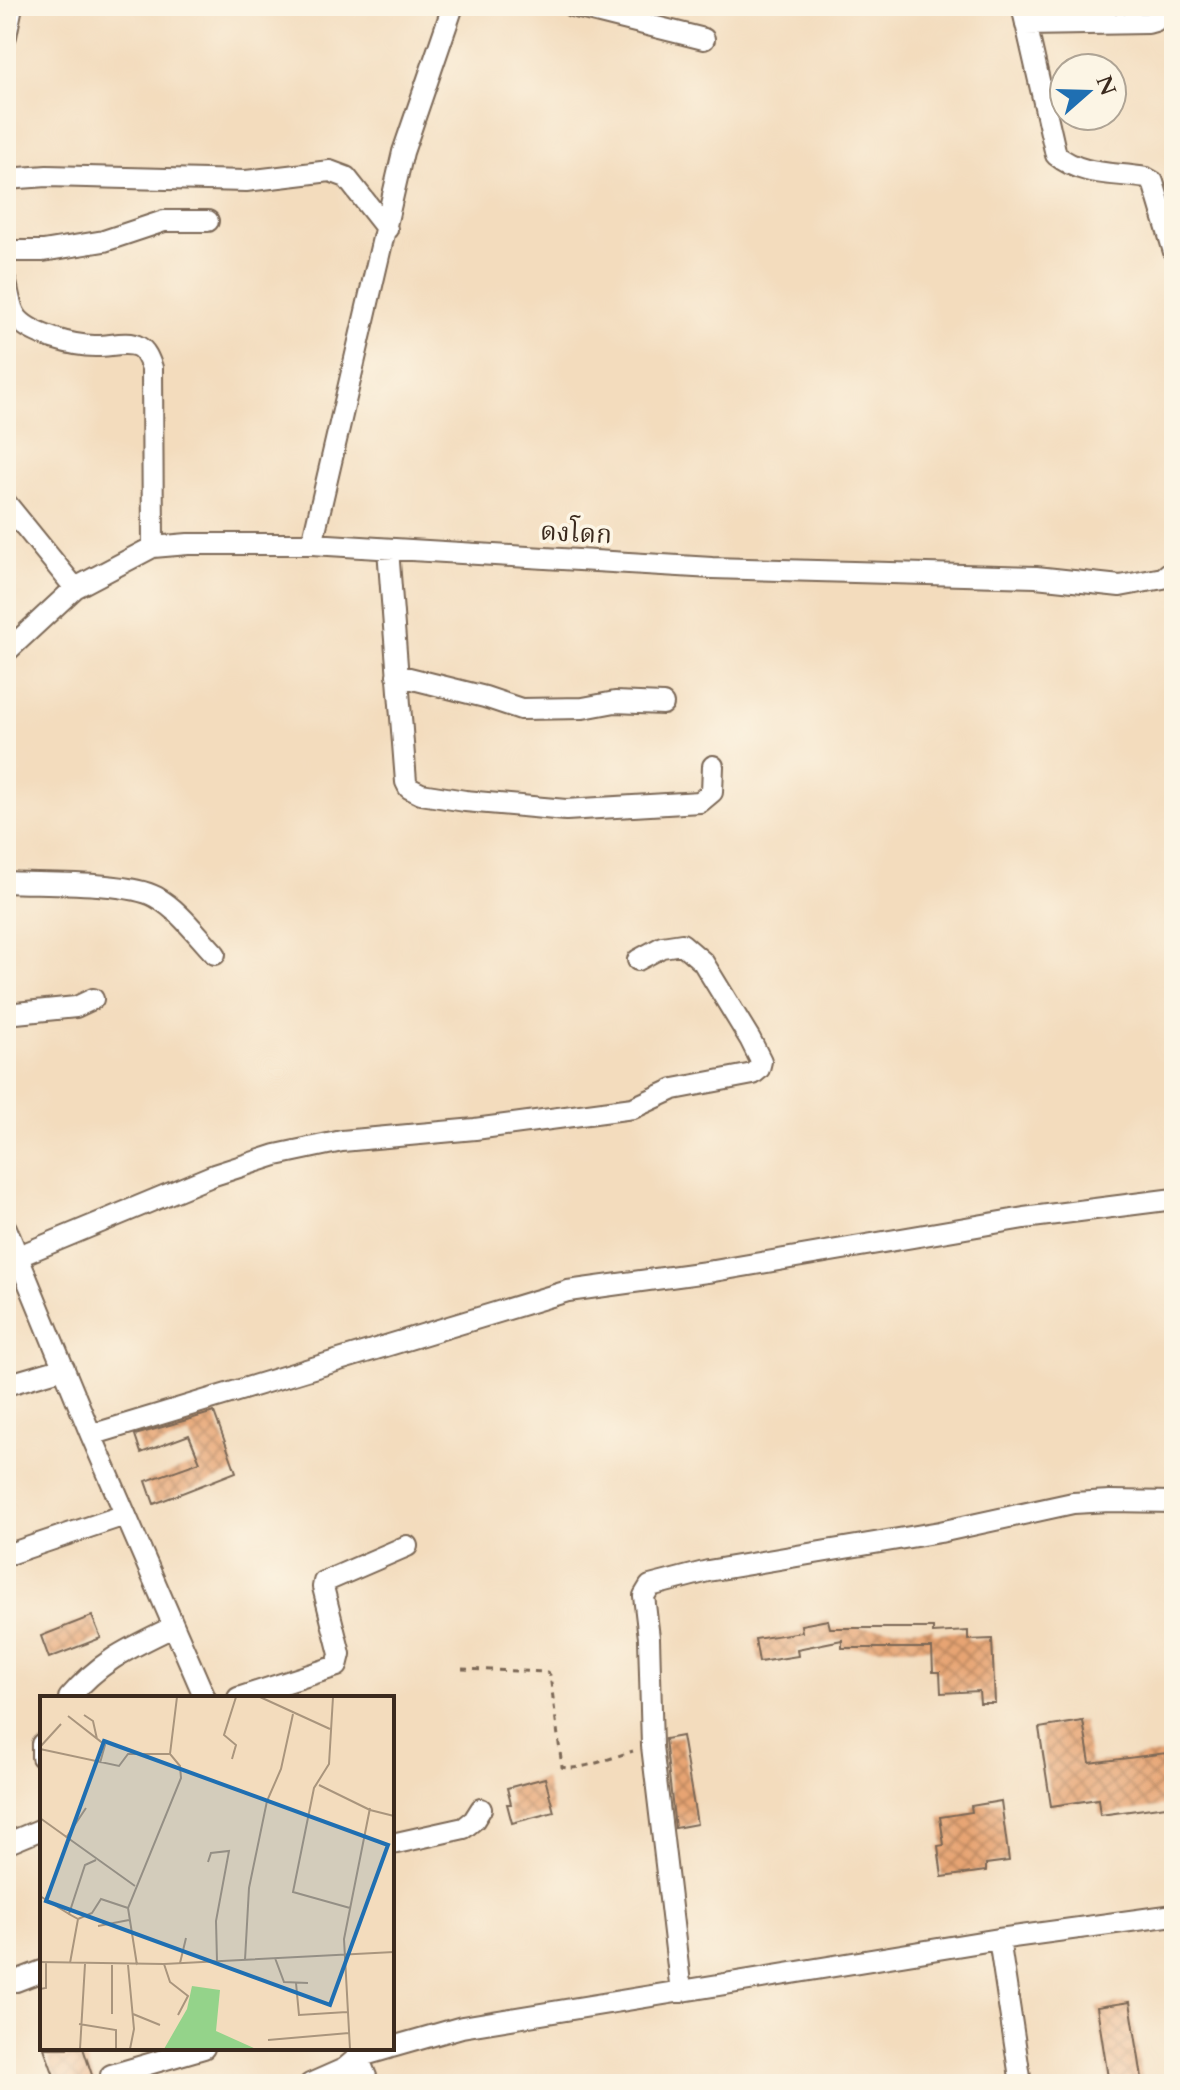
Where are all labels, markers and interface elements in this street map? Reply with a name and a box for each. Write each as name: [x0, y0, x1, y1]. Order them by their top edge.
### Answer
north arrow: [1048, 52, 1128, 132]
text: N: [1088, 71, 1123, 100]
street label: ดงโดก: [539, 513, 613, 552]
inset map: [40, 1696, 394, 2050]

